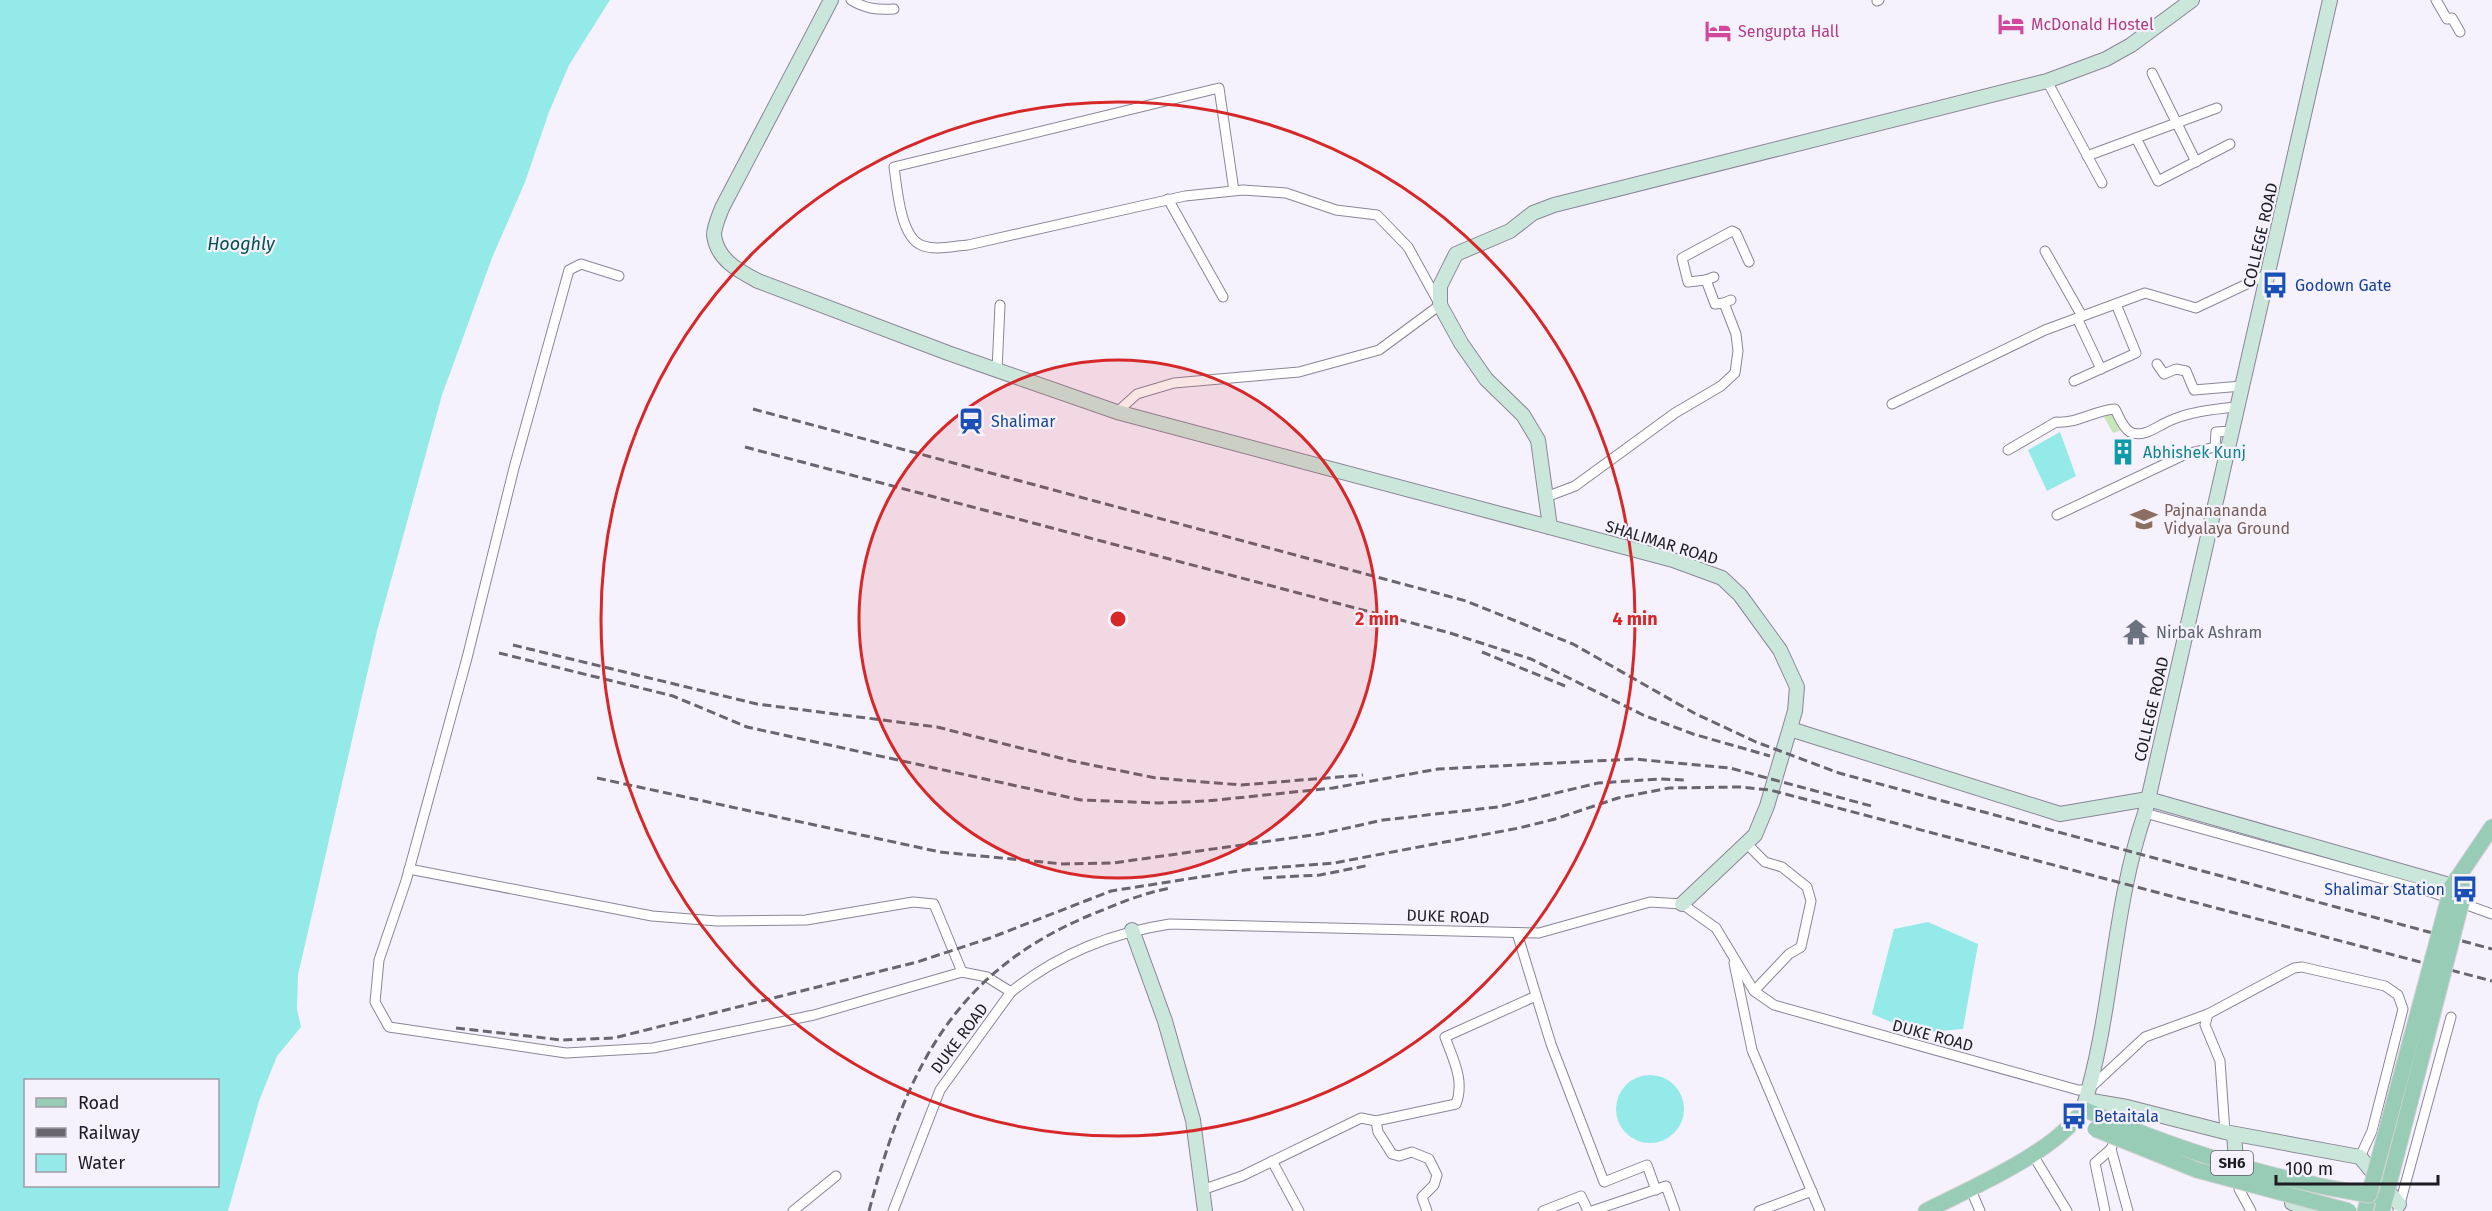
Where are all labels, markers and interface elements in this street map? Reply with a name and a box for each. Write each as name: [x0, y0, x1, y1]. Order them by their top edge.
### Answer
hotel icon: McDonald Hostel: [1996, 9, 2026, 39]
place label: McDonald Hostel: [2031, 15, 2154, 34]
hotel icon: Sengupta Hall: [1703, 16, 1733, 46]
place label: Sengupta Hall: [1738, 22, 1840, 41]
street label: COLLEGE ROAD: [2239, 181, 2282, 289]
water label: Hooghly: [207, 233, 276, 255]
bus stop icon: Godown Gate: [2260, 270, 2290, 300]
place label: Godown Gate: [2295, 276, 2392, 295]
station icon: Shalimar: [956, 406, 986, 436]
place label: Shalimar: [991, 412, 1056, 431]
building icon: Abhishek Kunj: [2108, 437, 2138, 467]
place label: Abhishek Kunj: [2143, 443, 2246, 462]
place label: Pajnanananda Vidyalaya Ground: [2164, 501, 2290, 538]
school or university icon: Pajnanananda Vidyalaya Ground: [2129, 504, 2159, 534]
street label: SHALIMAR ROAD: [1603, 516, 1721, 569]
text: 2 min: [1355, 608, 1399, 630]
text: 4 min: [1612, 608, 1658, 630]
centre of rings: [1108, 609, 1128, 629]
temple icon: Nirbak Ashram: [2121, 617, 2151, 647]
place label: Nirbak Ashram: [2156, 623, 2262, 642]
street label: COLLEGE ROAD: [2130, 655, 2173, 763]
bus stop icon: Shalimar Station: [2450, 874, 2480, 904]
place label: Shalimar Station: [2324, 880, 2445, 899]
street label: DUKE ROAD: [1406, 906, 1490, 927]
street label: DUKE ROAD: [927, 999, 992, 1077]
street label: DUKE ROAD: [1890, 1016, 1975, 1055]
legend: [24, 1079, 219, 1187]
text: Road: [78, 1092, 120, 1114]
bus stop icon: Betaitala: [2059, 1101, 2089, 1131]
place label: Betaitala: [2094, 1107, 2159, 1126]
text: Railway: [78, 1122, 140, 1144]
scale bar: [2276, 1148, 2438, 1186]
road number: SH6: [2211, 1151, 2253, 1175]
text: Water: [78, 1152, 125, 1174]
text: 100 m: [2285, 1158, 2333, 1180]

